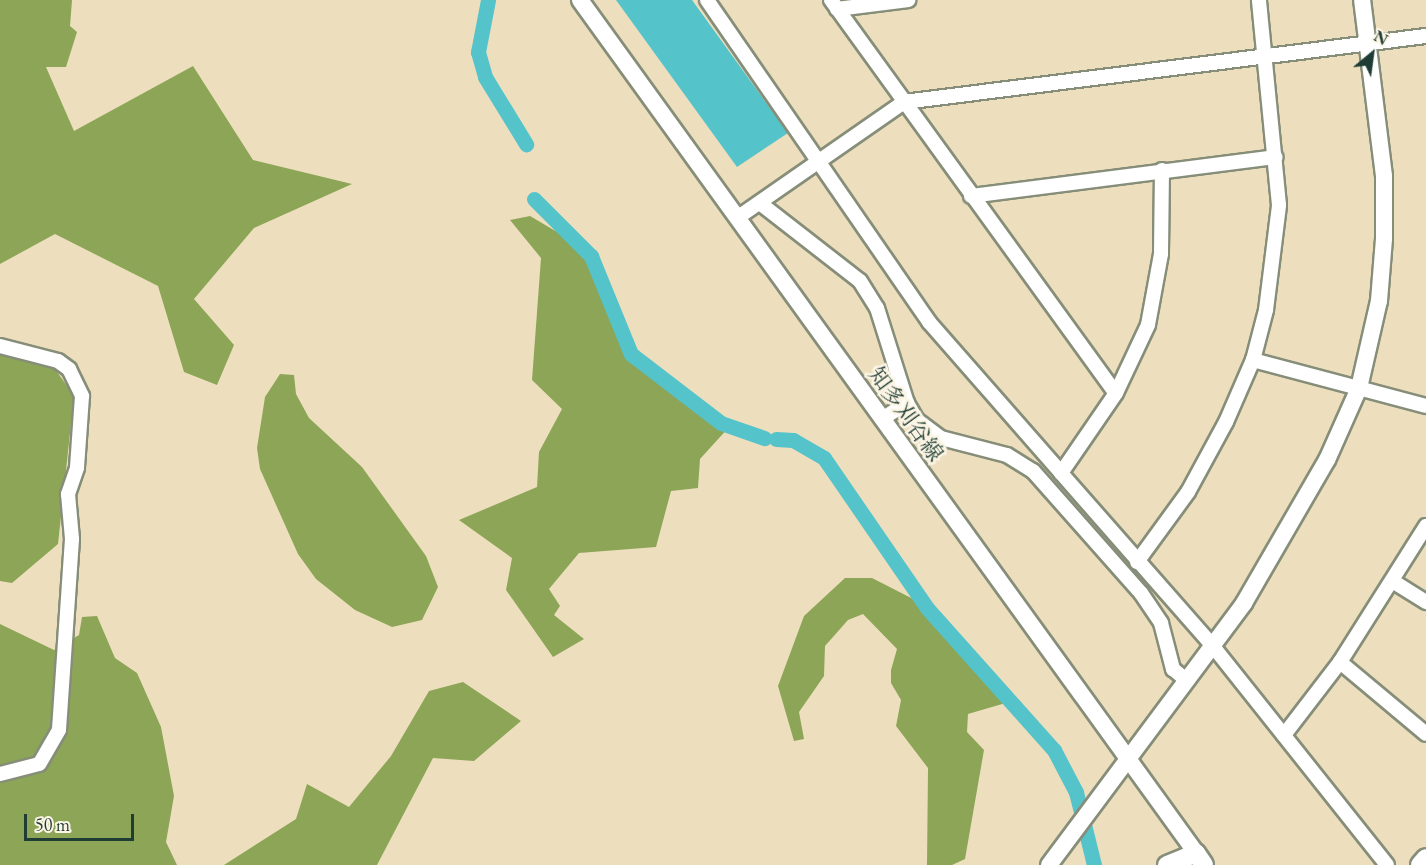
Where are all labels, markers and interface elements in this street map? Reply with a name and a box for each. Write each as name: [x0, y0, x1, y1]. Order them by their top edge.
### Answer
north arrow: [1342, 24, 1402, 84]
text: N: [1370, 25, 1392, 50]
street label: 知多刈谷線: [863, 362, 949, 466]
scale bar: [27, 802, 136, 840]
text: 50 m: [35, 813, 70, 836]

